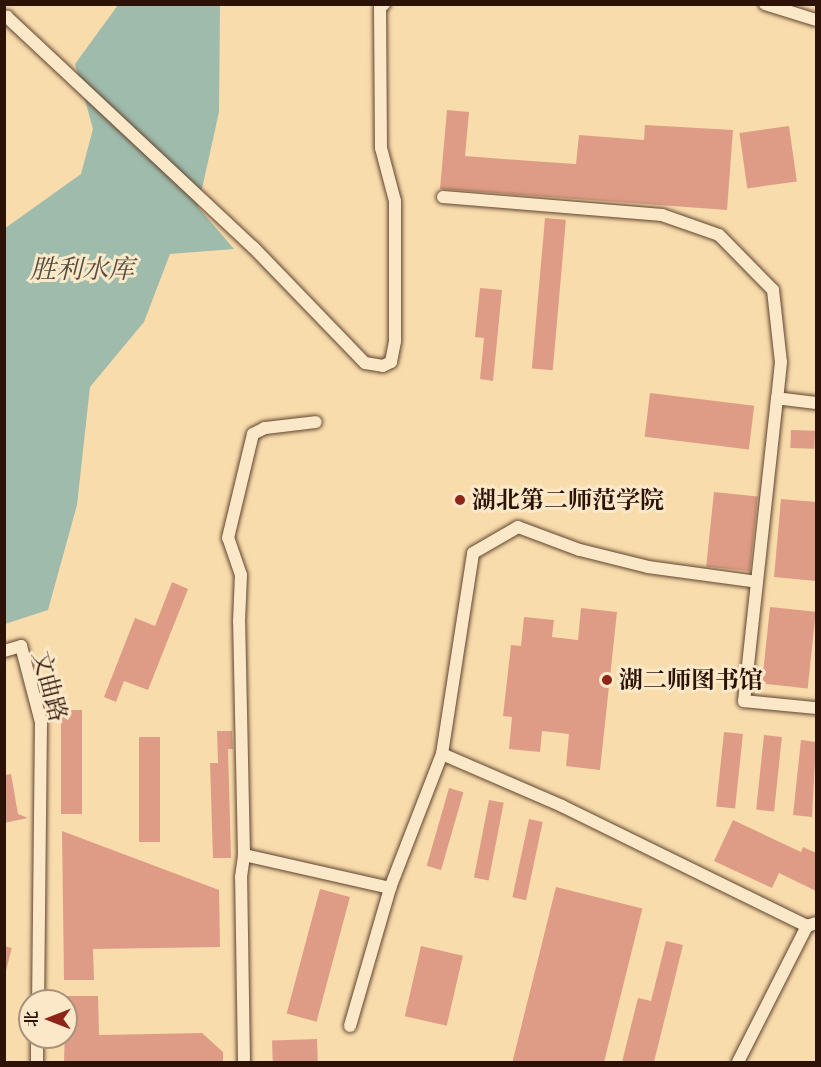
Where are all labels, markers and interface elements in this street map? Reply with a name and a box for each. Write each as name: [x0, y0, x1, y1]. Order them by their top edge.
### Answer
water label: 胜利水库: [30, 254, 134, 286]
place label: 湖北第二师范学院: [472, 486, 664, 514]
marker: 湖北第二师范学院: [453, 493, 467, 507]
street label: 文曲路: [27, 647, 73, 725]
place label: 湖二师图书馆: [619, 666, 763, 694]
marker: 湖二师图书馆: [600, 673, 614, 687]
north arrow: [18, 989, 78, 1049]
text: 北: [21, 1011, 42, 1027]

